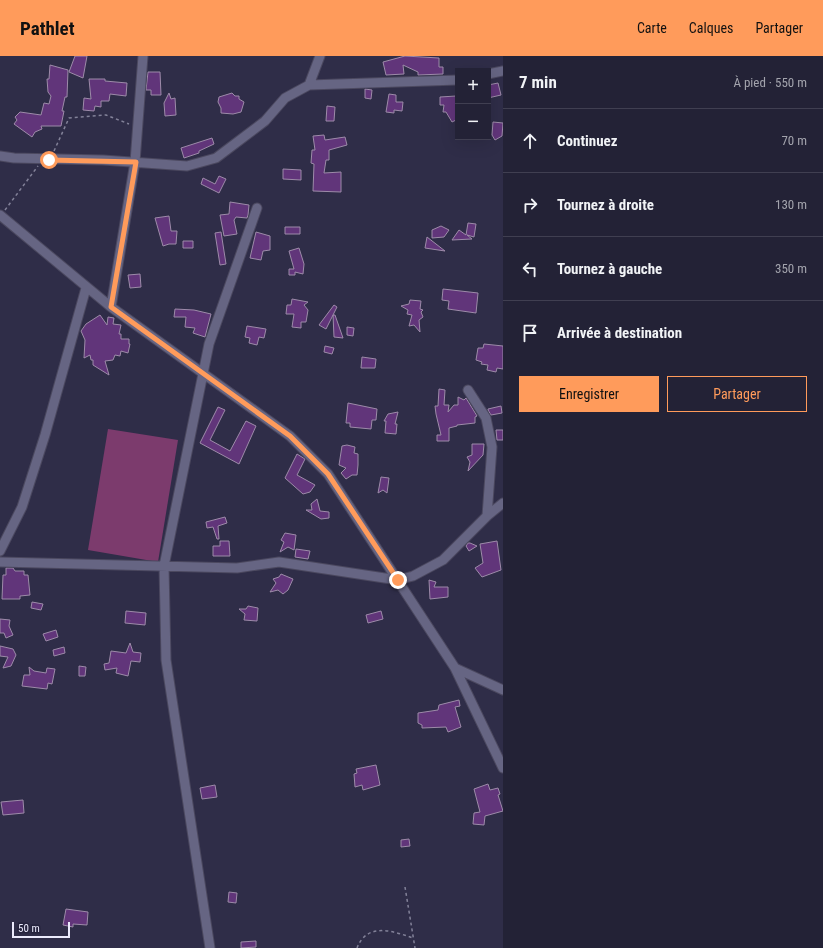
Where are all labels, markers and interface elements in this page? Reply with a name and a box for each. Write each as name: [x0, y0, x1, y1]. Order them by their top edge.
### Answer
text: Pathlet: [20, 17, 75, 40]
text: Carte: [637, 20, 667, 36]
text: Calques: [689, 20, 733, 36]
text: Partager: [755, 20, 803, 36]
map controls: [455, 68, 491, 140]
button: +: [455, 68, 491, 104]
text: 7 min: [519, 72, 557, 92]
text: À pied · 550 m: [733, 75, 807, 90]
button: −: [455, 104, 491, 140]
icon: ahead: [519, 130, 541, 152]
text: Continuez: [557, 132, 618, 150]
text: 70 m: [781, 133, 807, 148]
route start: [40, 151, 58, 169]
icon: right: [519, 194, 541, 216]
text: Tournez à droite: [557, 196, 654, 214]
text: 130 m: [775, 197, 807, 212]
icon: left: [519, 258, 541, 280]
text: Tournez à gauche: [557, 260, 662, 278]
text: 350 m: [775, 261, 807, 276]
icon: arrive: [519, 322, 541, 344]
text: Arrivée à destination: [557, 324, 682, 342]
button: Enregistrer: [519, 376, 659, 412]
button: Partager: [667, 376, 807, 412]
route end: [389, 571, 407, 589]
scale bar: [12, 920, 70, 939]
text: 50 m: [18, 922, 40, 935]

